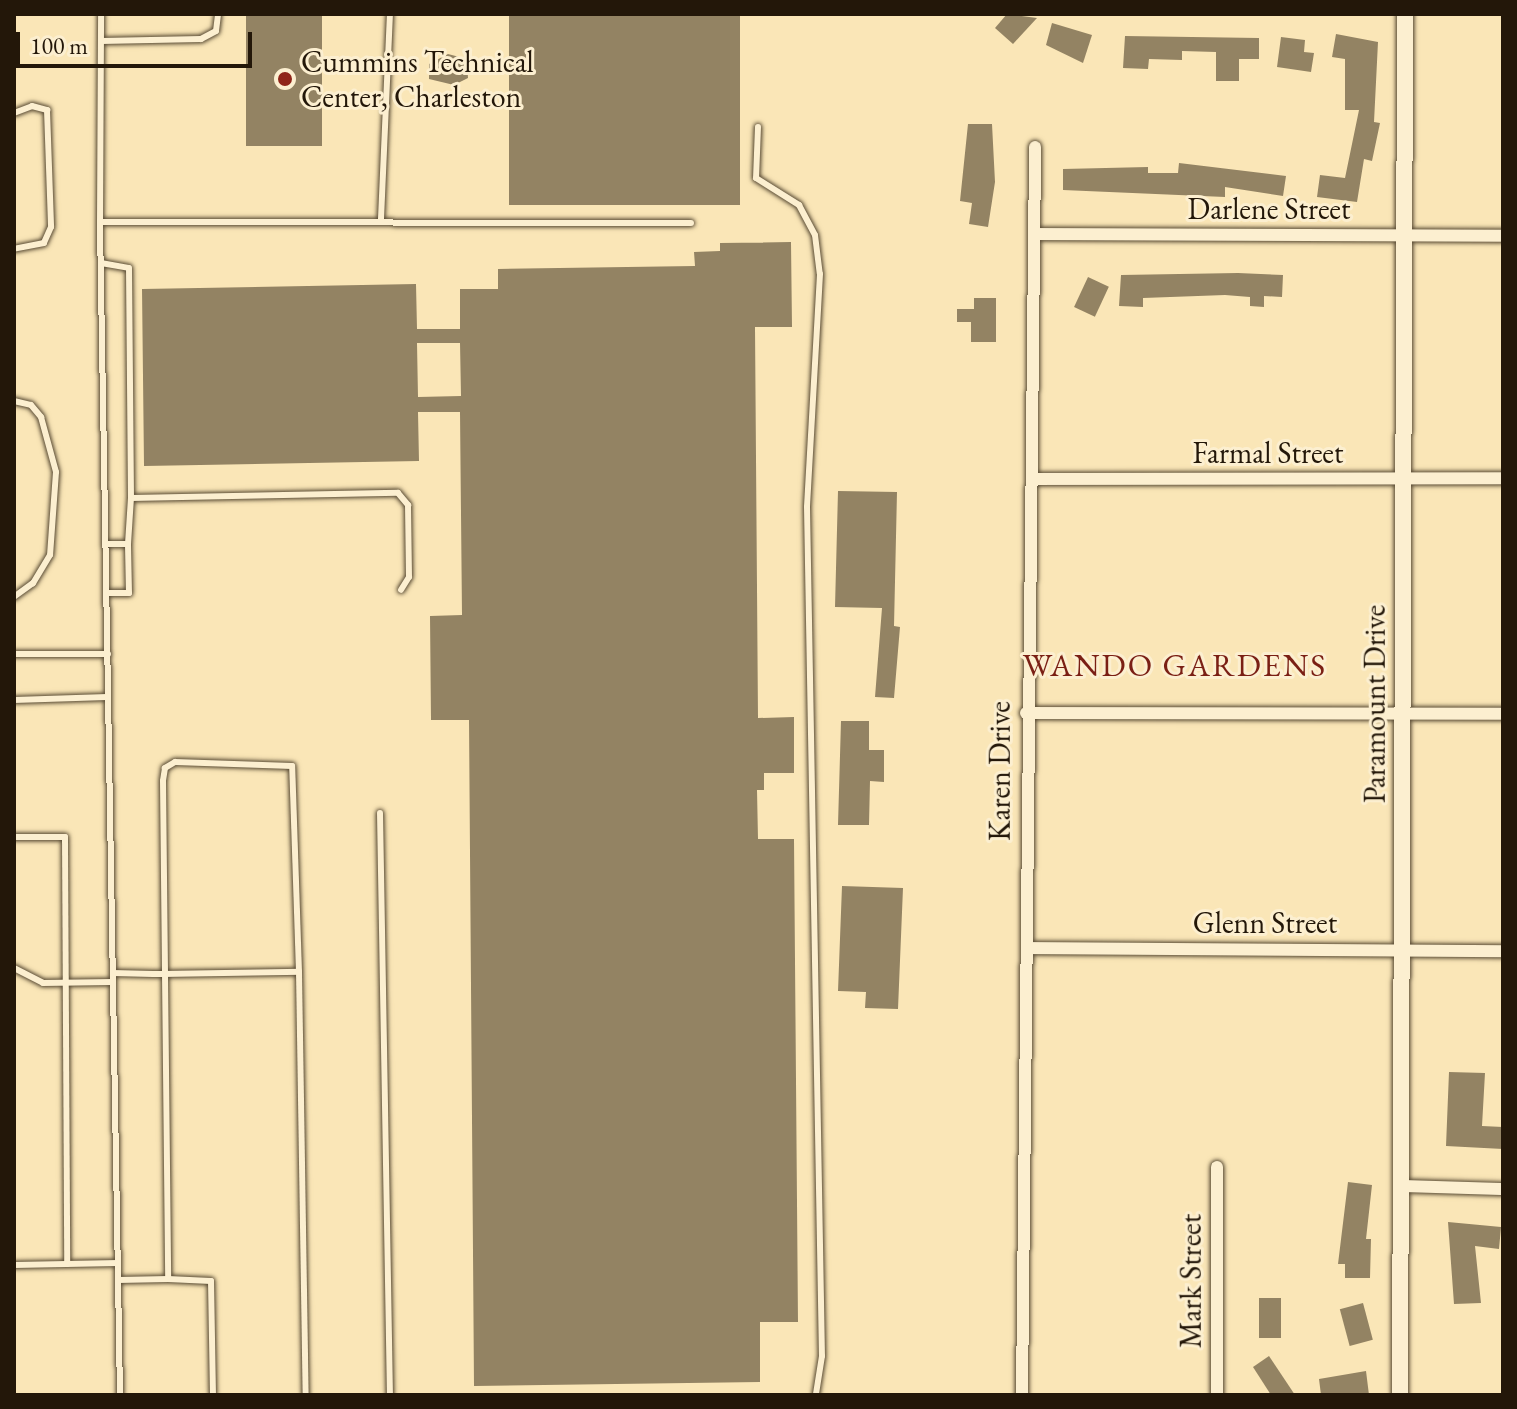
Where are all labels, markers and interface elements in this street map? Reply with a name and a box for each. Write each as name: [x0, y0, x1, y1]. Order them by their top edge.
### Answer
scale bar: [20, 16, 256, 66]
text: 100 m: [30, 30, 88, 61]
place label: Cummins Technical Center, Charleston: [301, 44, 534, 114]
marker: Cummins Technical Center, Charleston: [276, 70, 294, 88]
street label: Darlene Street: [1188, 191, 1350, 227]
street label: Farmal Street: [1193, 435, 1343, 471]
street label: Paramount Drive: [1357, 605, 1393, 803]
district label: WANDO GARDENS: [1023, 646, 1327, 684]
street label: Karen Drive: [982, 701, 1018, 841]
street label: Glenn Street: [1193, 905, 1337, 941]
street label: Mark Street: [1173, 1214, 1209, 1348]

